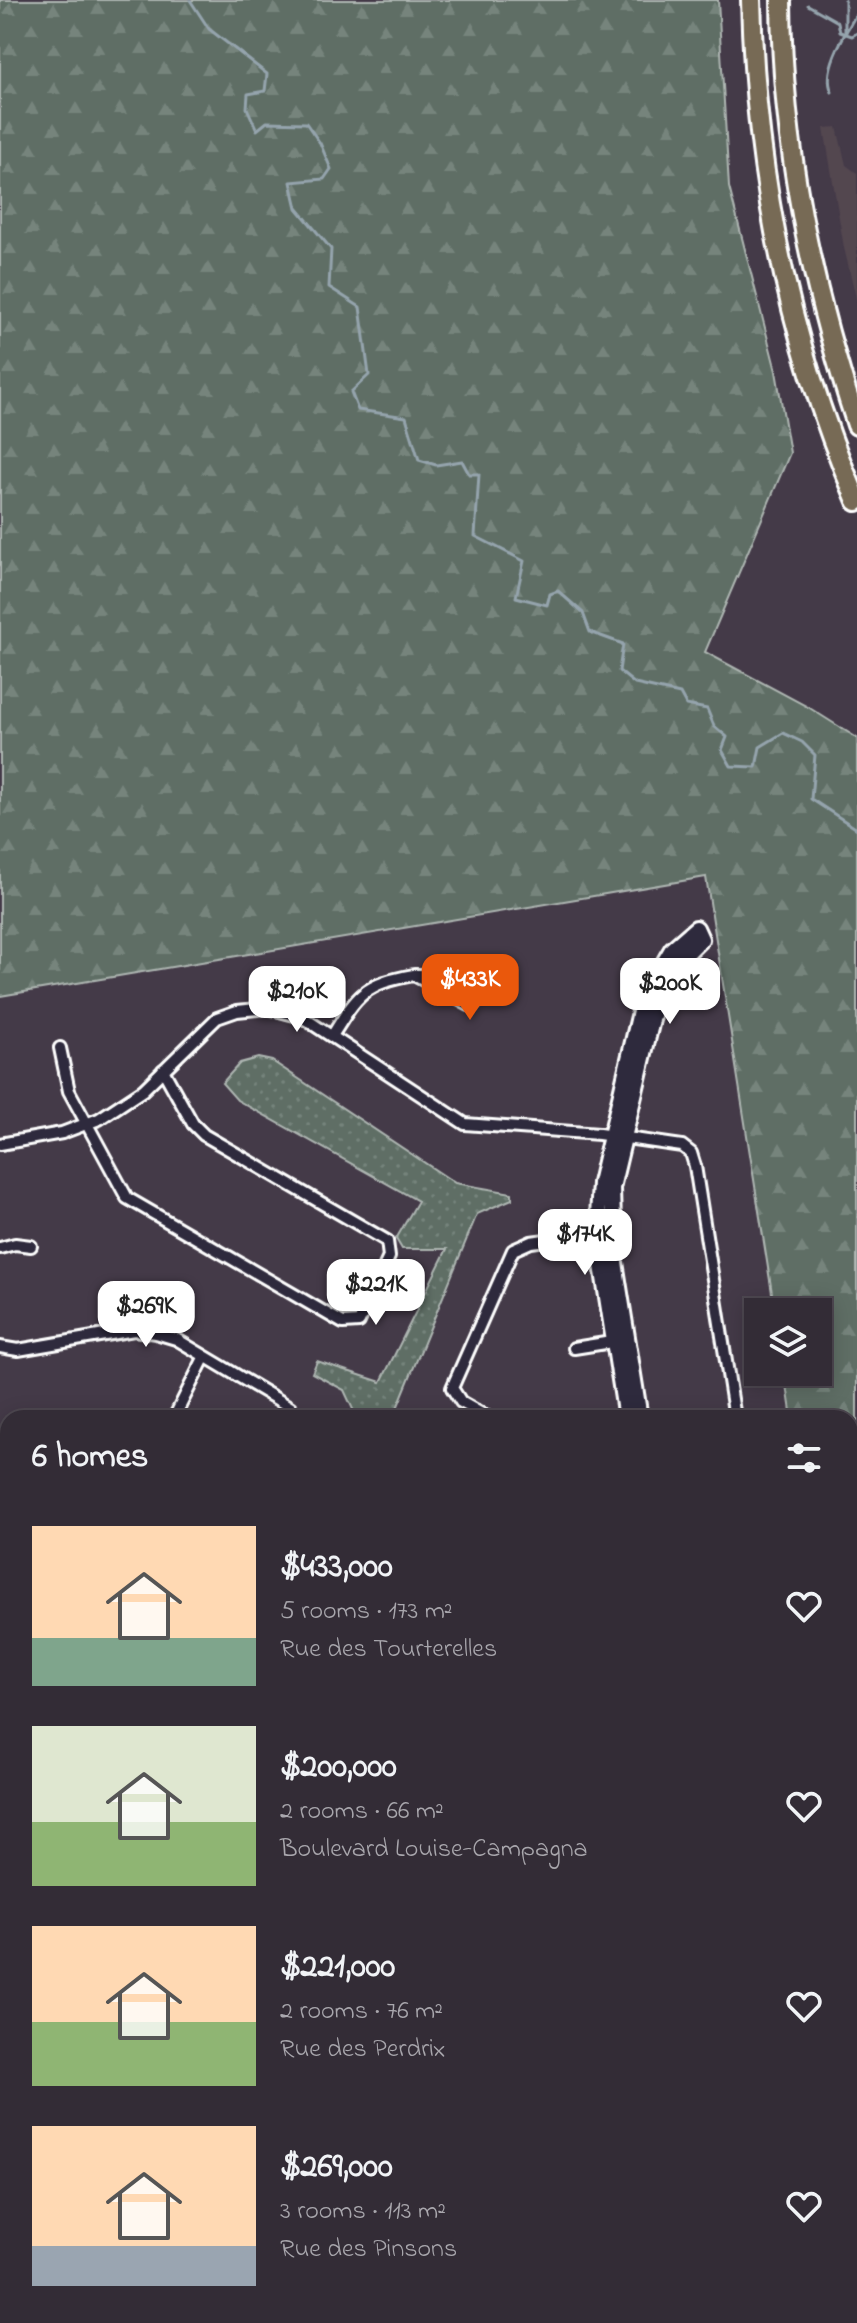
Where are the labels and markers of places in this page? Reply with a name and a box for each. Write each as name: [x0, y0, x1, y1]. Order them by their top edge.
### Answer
pin: $433K: [414, 954, 526, 1022]
pin: $200K: [614, 958, 726, 1026]
pin: $210K: [241, 966, 353, 1034]
pin: $174K: [529, 1209, 641, 1277]
pin: $221K: [320, 1259, 432, 1327]
pin: $269K: [90, 1281, 202, 1349]

